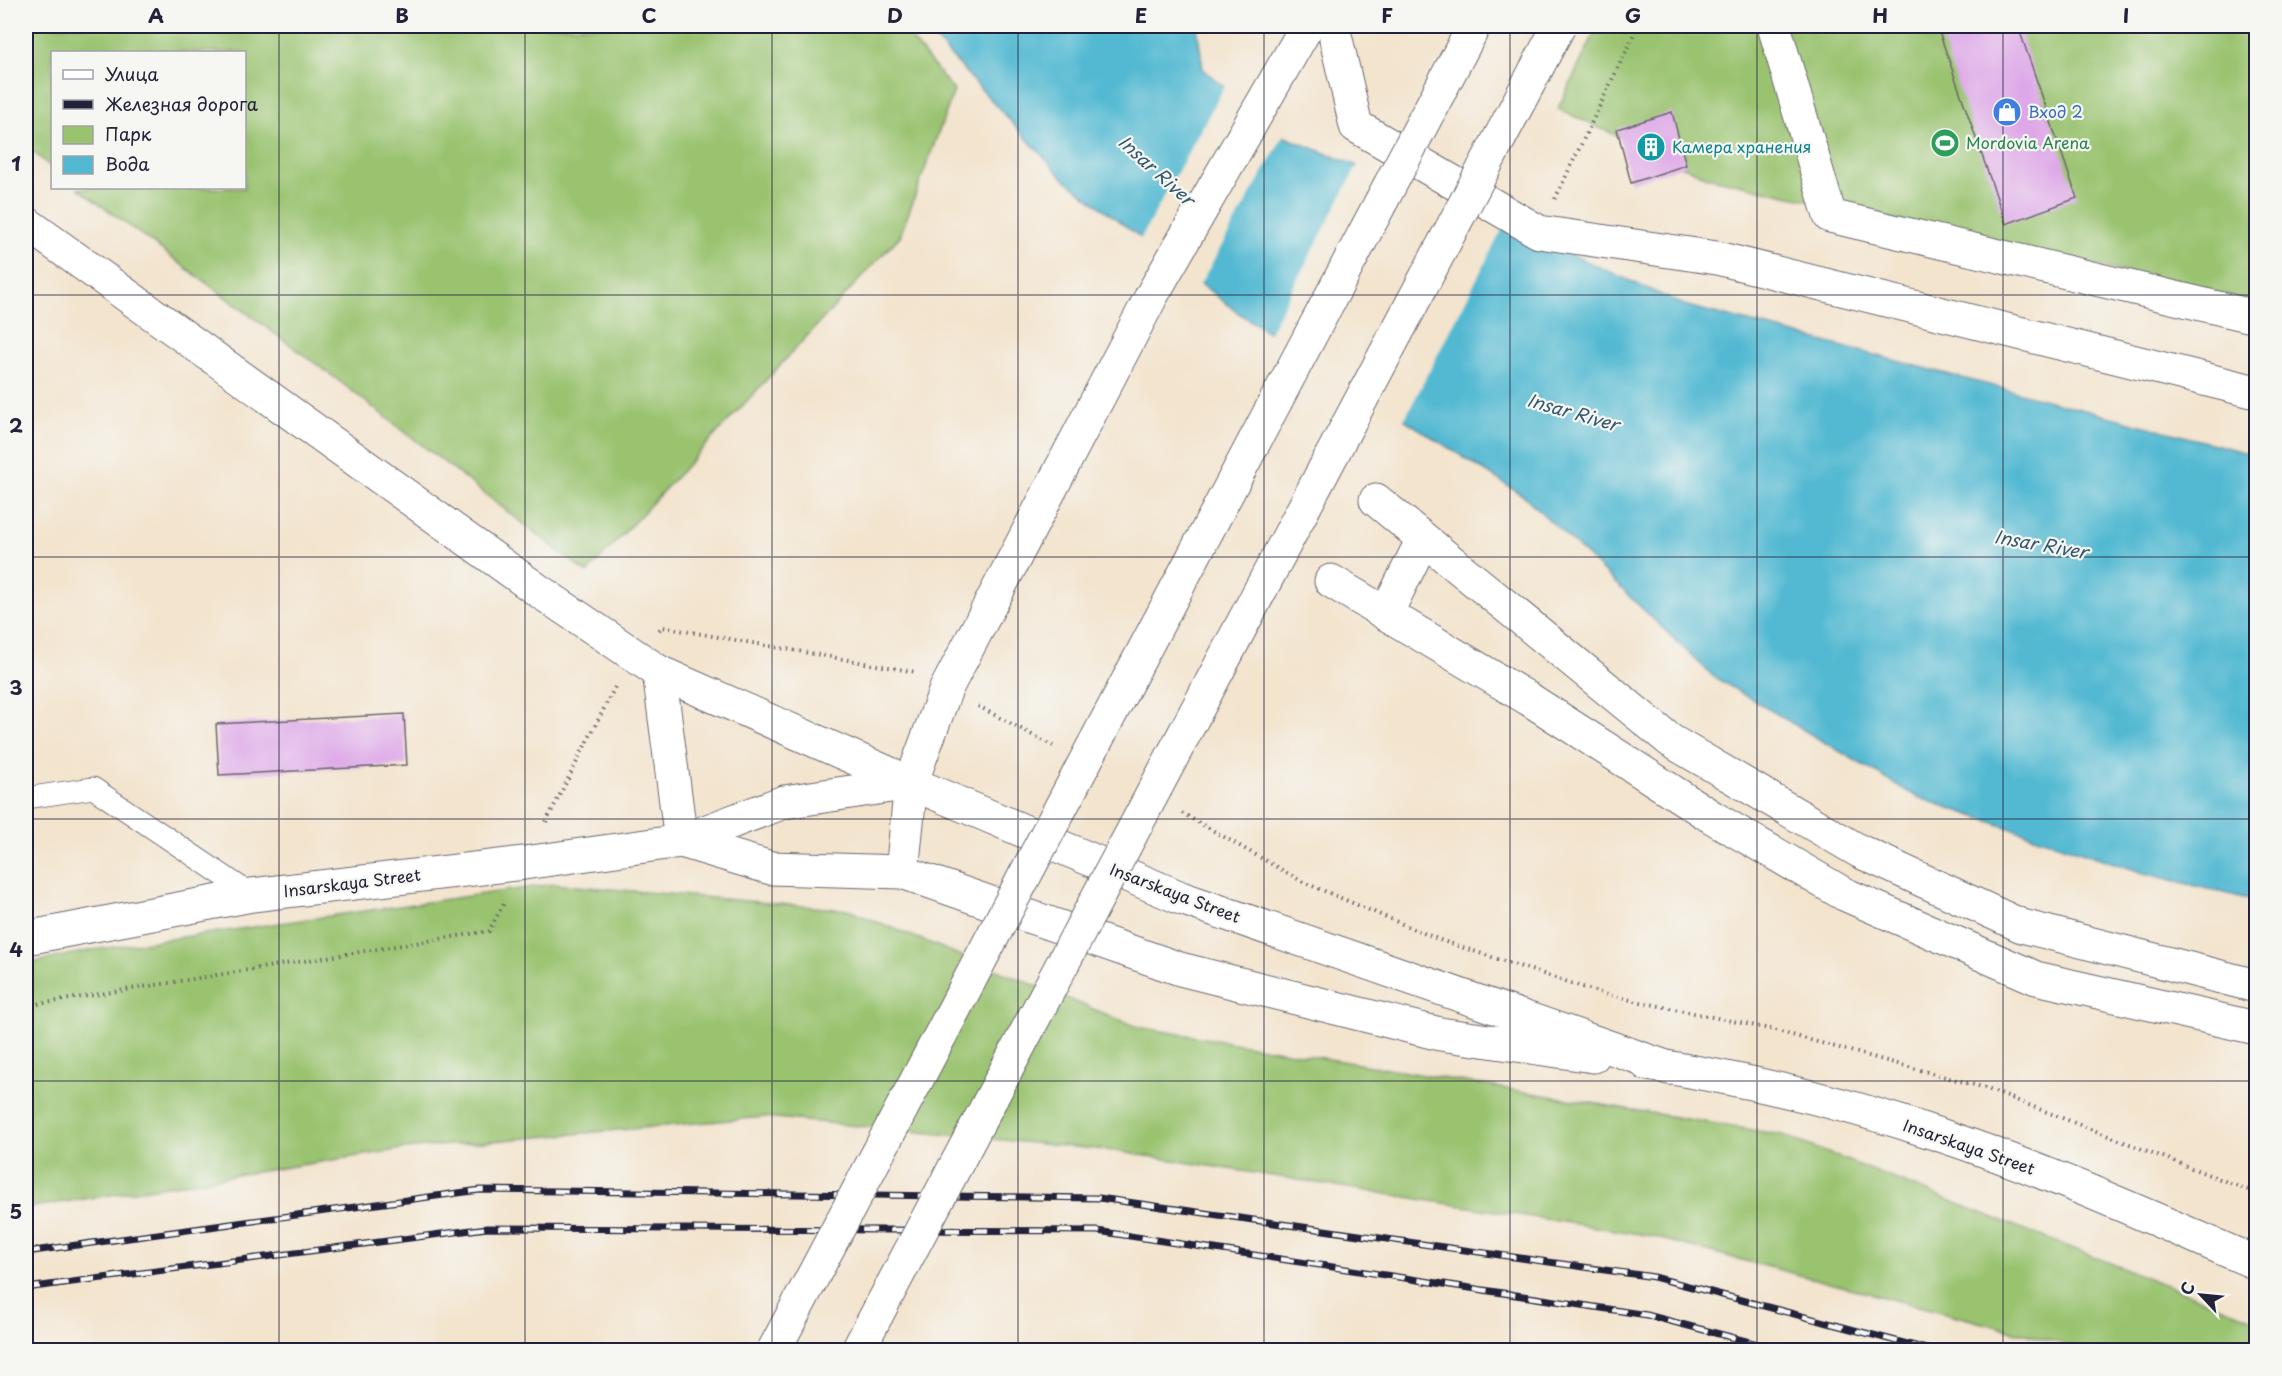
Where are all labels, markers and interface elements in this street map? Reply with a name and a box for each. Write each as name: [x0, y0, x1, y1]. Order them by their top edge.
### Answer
text: A: [148, 0, 164, 30]
text: B: [395, 0, 409, 30]
text: C: [641, 0, 657, 30]
text: D: [887, 0, 903, 30]
text: E: [1135, 0, 1147, 30]
text: F: [1381, 0, 1393, 30]
text: G: [1625, 0, 1641, 30]
text: H: [1872, 0, 1888, 30]
text: I: [2123, 0, 2129, 30]
legend: [51, 51, 246, 189]
text: Улица: [105, 60, 159, 87]
text: Железная дорога: [105, 90, 259, 117]
shop icon: Вход 2: [1991, 96, 2023, 128]
place label: Вход 2: [2028, 99, 2083, 123]
text: Парк: [105, 120, 152, 147]
sports icon: Mordovia Arena: [1929, 127, 1961, 159]
water label: Insar River: [1113, 128, 1203, 214]
place label: Mordovia Arena: [1966, 130, 2090, 154]
building icon: Камера хранения: [1635, 131, 1667, 163]
place label: Камера хранения: [1672, 134, 1811, 158]
text: 1: [11, 148, 21, 178]
text: Вода: [105, 150, 150, 177]
water label: Insar River: [1524, 386, 1626, 438]
text: 2: [9, 410, 23, 440]
water label: Insar River: [1992, 522, 2093, 566]
text: 3: [9, 672, 23, 702]
street label: Insarskaya Street: [1107, 856, 1244, 928]
street label: Insarskaya Street: [282, 862, 422, 902]
text: 4: [9, 934, 23, 964]
street label: Insarskaya Street: [1900, 1112, 2039, 1180]
text: 5: [10, 1196, 22, 1226]
north arrow: [2171, 1265, 2231, 1325]
text: С: [2173, 1277, 2200, 1299]

